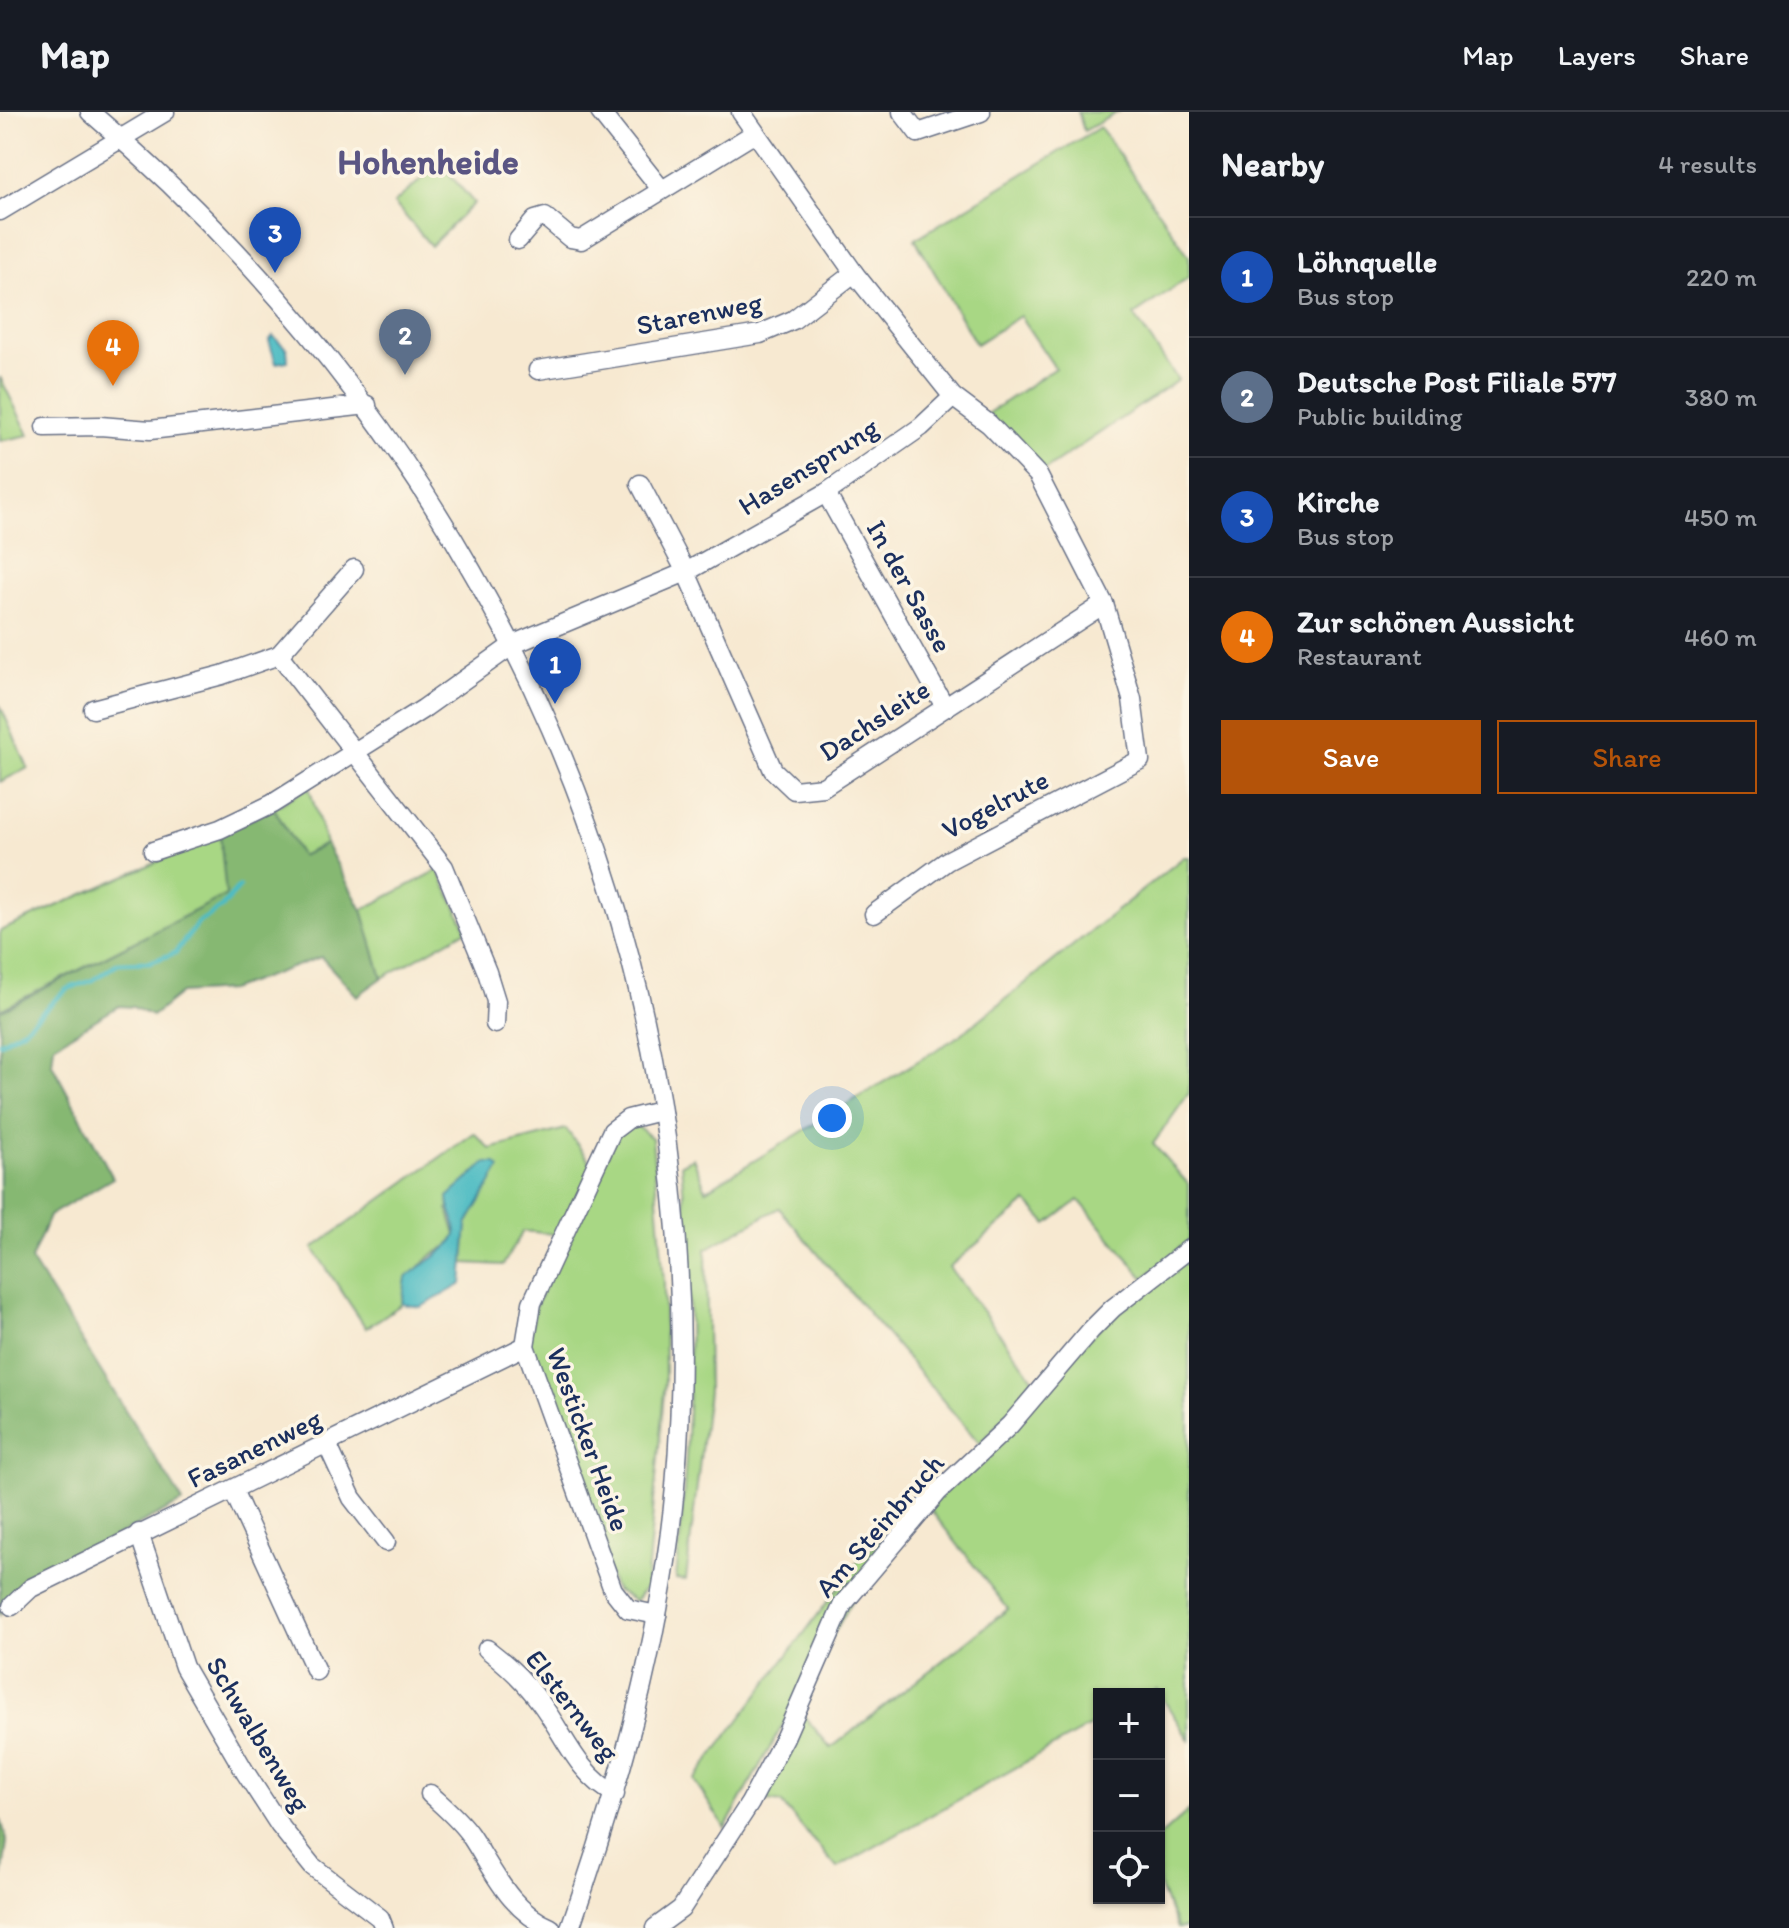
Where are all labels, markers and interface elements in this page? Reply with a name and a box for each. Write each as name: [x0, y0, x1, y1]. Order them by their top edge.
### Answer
text: Map: [40, 32, 110, 78]
text: Map: [1462, 38, 1514, 72]
text: Layers: [1558, 38, 1636, 72]
text: Share: [1680, 38, 1749, 72]
district label: Hohenheide: [337, 140, 519, 183]
text: Nearby: [1221, 144, 1324, 185]
text: 4 results: [1658, 148, 1757, 180]
pin: 3: [249, 207, 301, 273]
text: Löhnquelle: [1297, 243, 1437, 280]
text: 1: [1241, 261, 1253, 293]
text: 220 m: [1686, 261, 1757, 293]
text: Bus stop: [1297, 280, 1394, 312]
street label: Starenweg: [633, 284, 766, 342]
pin: 2: [379, 309, 431, 375]
pin: 4: [87, 320, 139, 386]
text: Deutsche Post Filiale 577: [1297, 363, 1617, 400]
text: 2: [1240, 381, 1254, 413]
text: 380 m: [1685, 381, 1757, 413]
text: Public building: [1297, 400, 1463, 432]
street label: Hasensprung: [732, 409, 885, 522]
text: Kirche: [1297, 483, 1380, 520]
text: 3: [1240, 501, 1254, 533]
text: 450 m: [1684, 501, 1757, 533]
street label: In der Sasse: [860, 514, 960, 658]
text: Bus stop: [1297, 520, 1394, 552]
text: Zur schönen Aussicht: [1297, 603, 1574, 640]
text: 4: [1239, 621, 1255, 653]
text: 460 m: [1684, 621, 1757, 653]
pin: 1: [529, 638, 581, 704]
text: Restaurant: [1297, 640, 1422, 672]
street label: Dachsleite: [812, 672, 936, 768]
button: Save: [1221, 720, 1481, 794]
button: Share: [1497, 720, 1757, 794]
street label: Vogelrute: [936, 762, 1054, 846]
your location: [812, 1098, 852, 1138]
street label: Westicker Heide: [540, 1342, 638, 1536]
street label: Fasanenweg: [181, 1401, 327, 1495]
street label: Am Steinbruch: [807, 1446, 951, 1604]
street label: Elsternweg: [519, 1642, 628, 1768]
street label: Schwalbenweg: [199, 1650, 319, 1819]
map controls: [1093, 1688, 1165, 1904]
button: +: [1093, 1688, 1165, 1760]
button: −: [1093, 1760, 1165, 1832]
button: locate: [1093, 1832, 1165, 1904]

